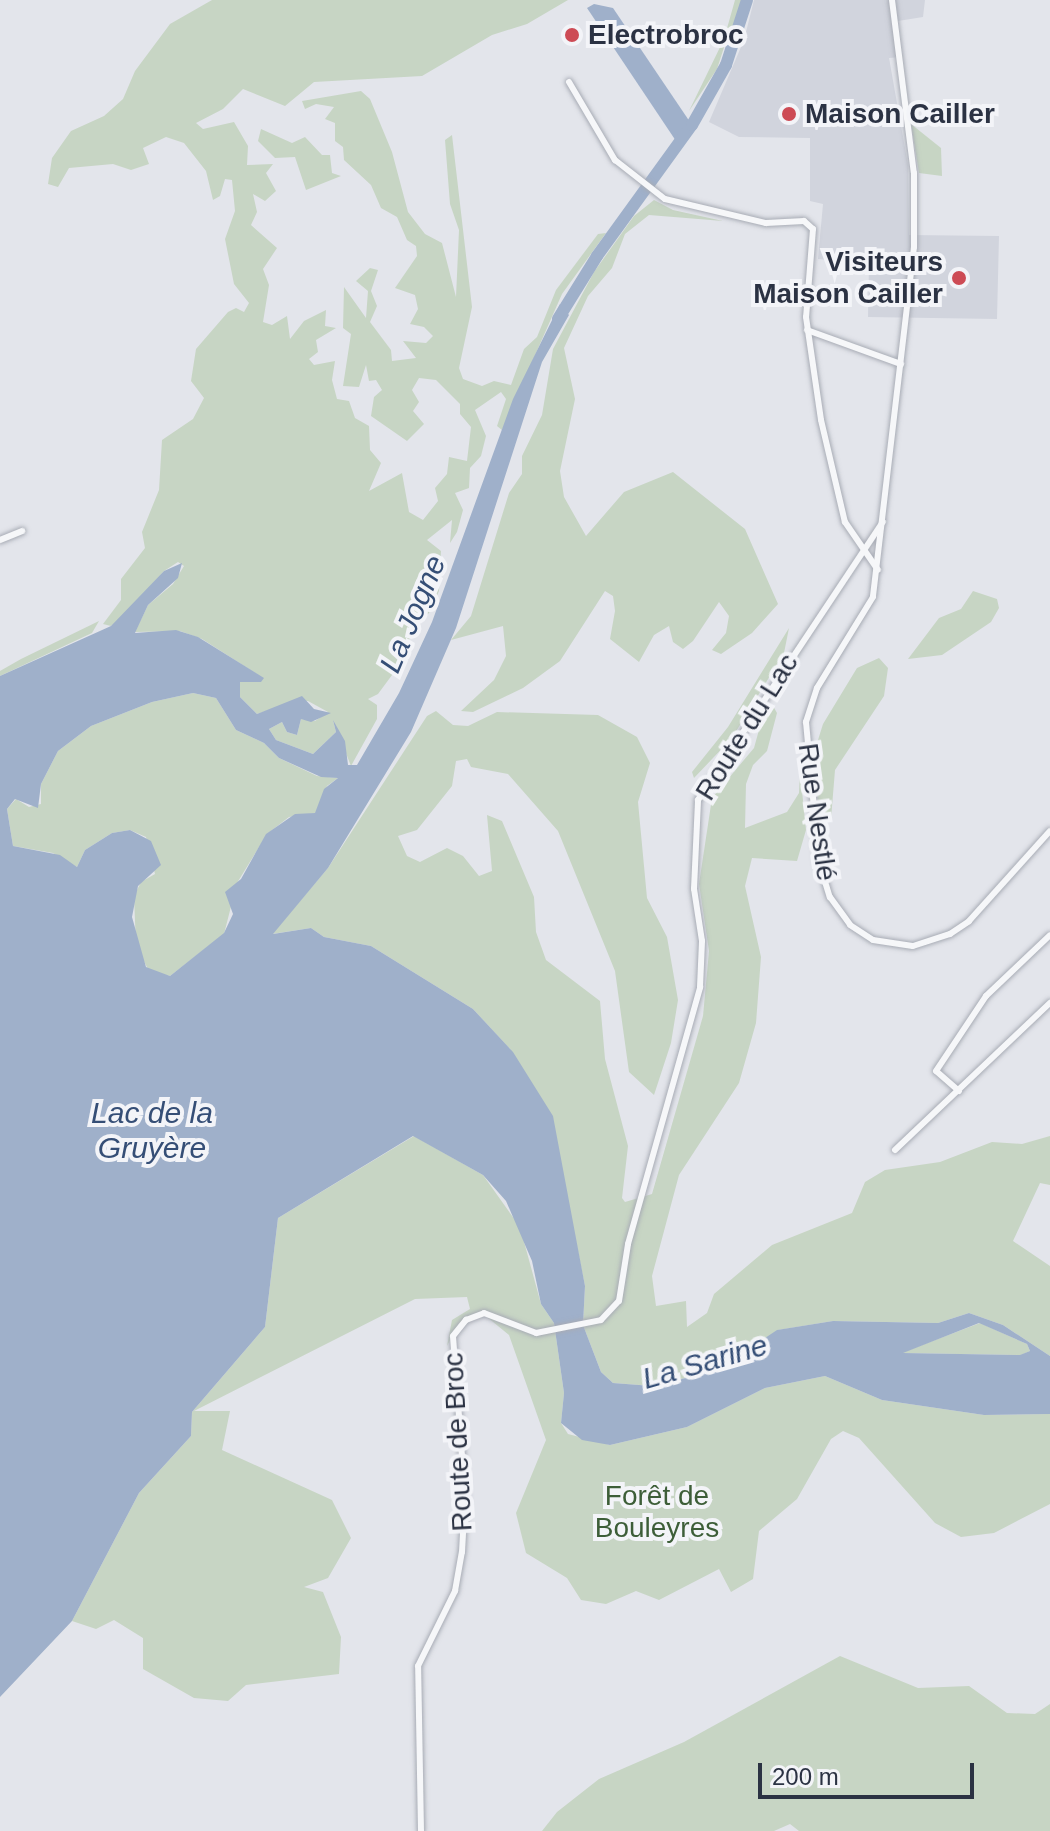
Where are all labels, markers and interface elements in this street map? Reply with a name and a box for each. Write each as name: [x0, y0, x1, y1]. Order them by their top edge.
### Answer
place label: Electrobroc: [588, 18, 744, 52]
marker: Electrobroc: [563, 26, 581, 44]
place label: Maison Cailler: [805, 97, 995, 131]
marker: Maison Cailler: [780, 105, 798, 123]
place label: Visiteurs Maison Cailler: [753, 245, 943, 311]
marker: Visiteurs Maison Cailler: [950, 269, 968, 287]
water label: La Jogne: [372, 550, 454, 678]
street label: Route du Lac: [689, 647, 805, 807]
street label: Rue Nestlé: [791, 741, 843, 883]
water label: Lac de la Gruyère: [91, 1095, 213, 1166]
water label: La Sarine: [638, 1327, 772, 1397]
street label: Route de Broc: [437, 1352, 479, 1532]
park label: Forêt de Bouleyres: [595, 1479, 719, 1545]
scale bar: [762, 1747, 978, 1797]
text: 200 m: [772, 1763, 839, 1790]

